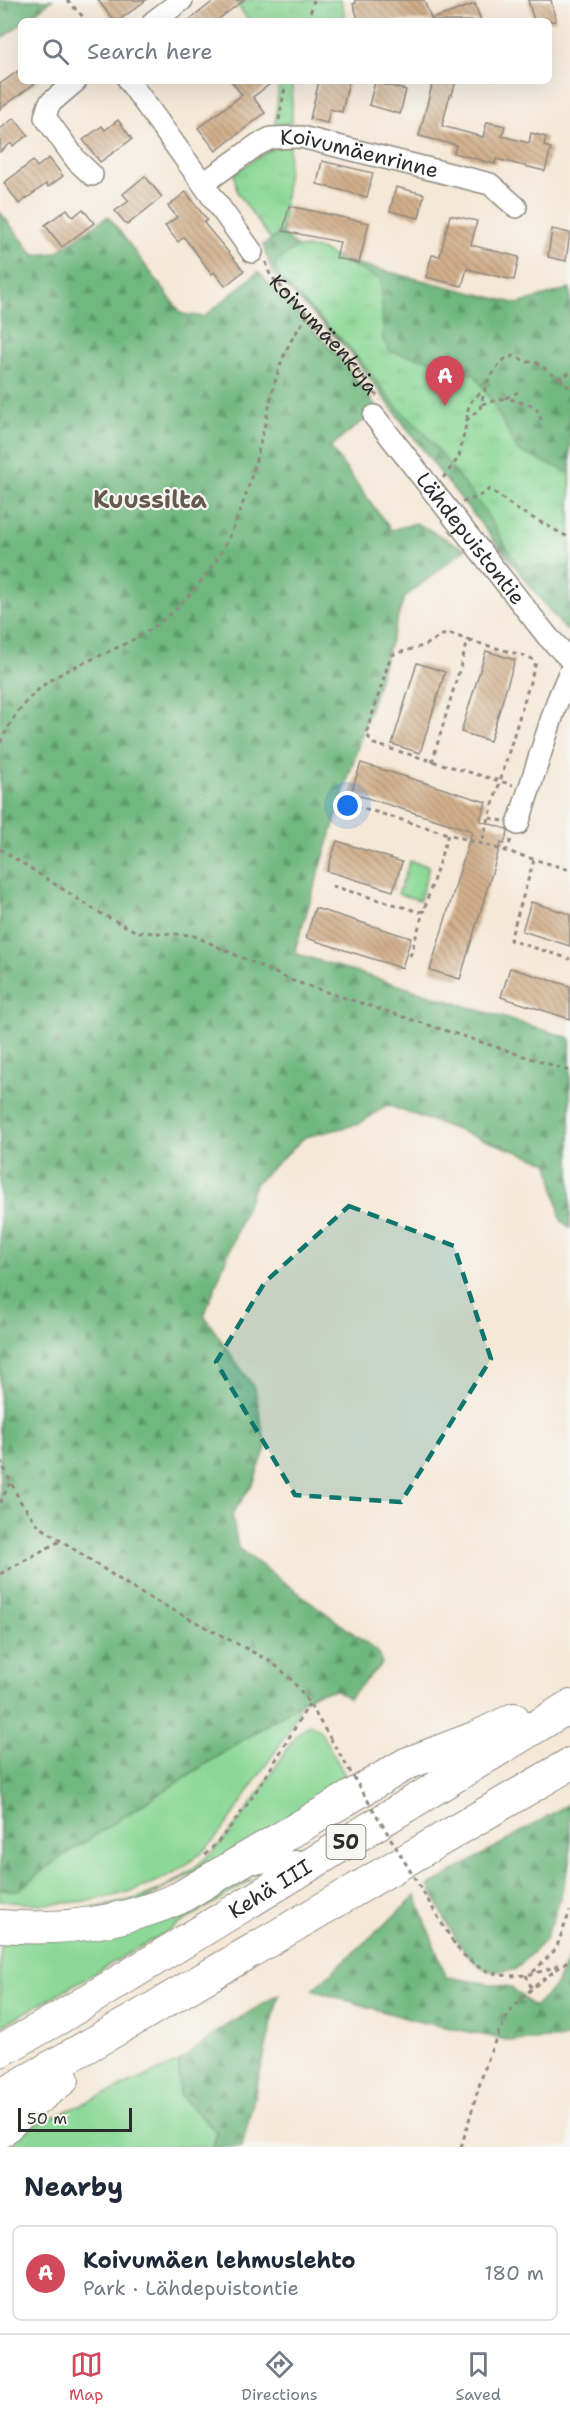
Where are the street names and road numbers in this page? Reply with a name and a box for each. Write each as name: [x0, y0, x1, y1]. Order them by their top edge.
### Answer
street label: Koivumäenrinne: [280, 123, 441, 185]
street label: Koivumäenkuja: [263, 269, 385, 400]
street label: Lähdepuistontie: [410, 466, 531, 611]
road number: 50: [326, 1825, 366, 1859]
street label: Kehä III: [223, 1853, 317, 1925]

